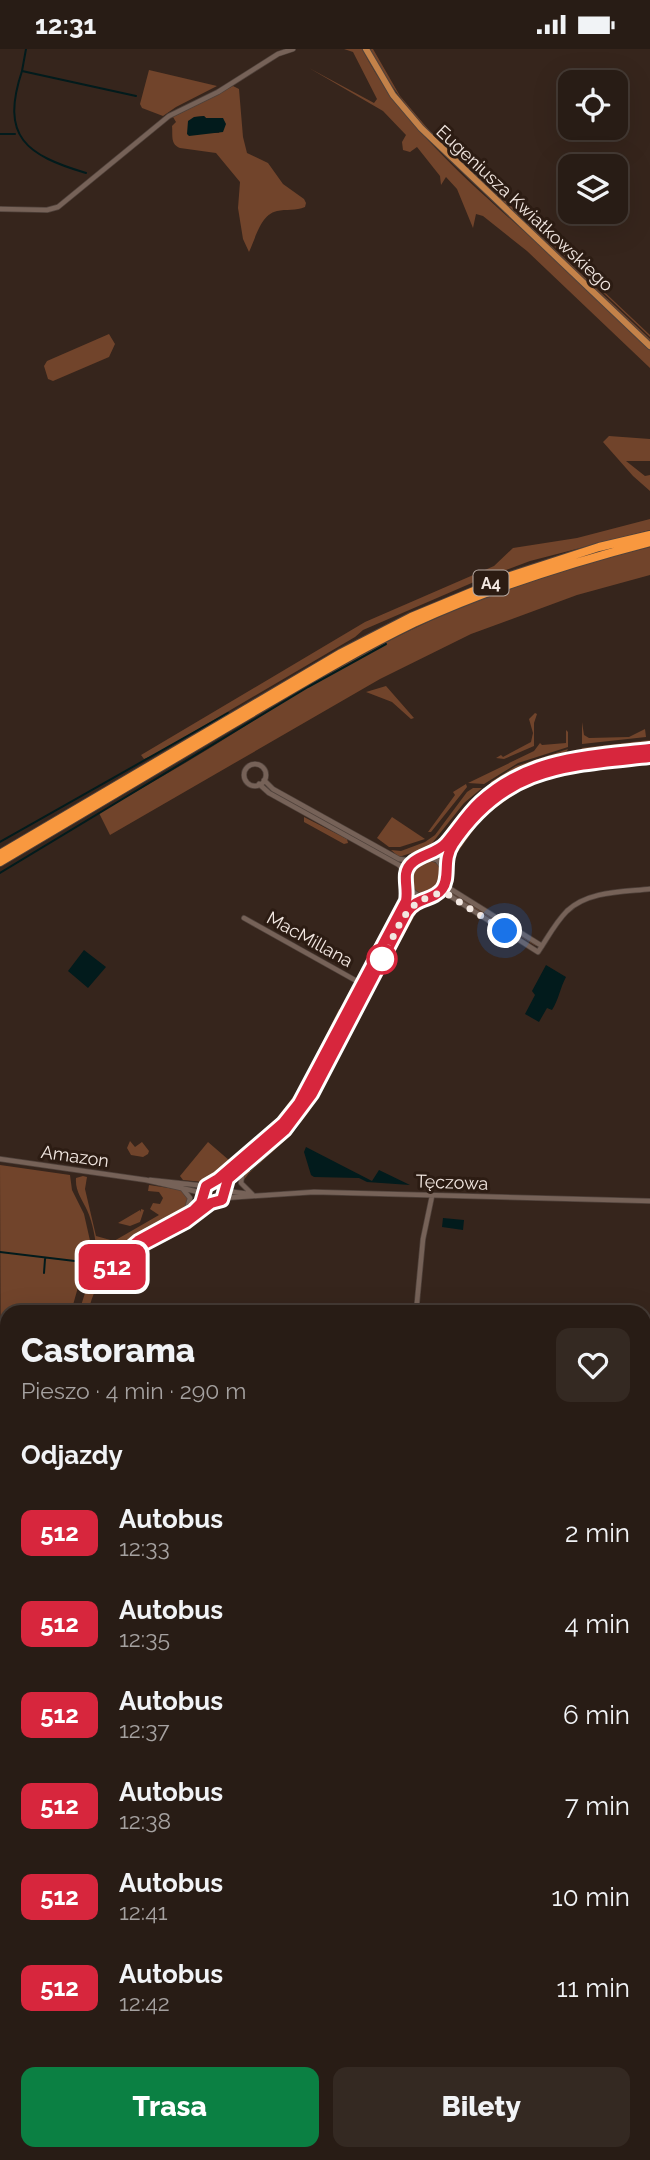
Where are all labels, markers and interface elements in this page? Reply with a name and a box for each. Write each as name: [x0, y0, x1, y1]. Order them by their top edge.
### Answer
text: 12:31: [35, 10, 96, 40]
map controls: [558, 70, 628, 224]
button: locate: [558, 70, 628, 140]
street label: Eugeniusza Kwiatkowskiego: [432, 121, 618, 296]
button: layers: [558, 154, 628, 224]
road number: A4: [474, 571, 508, 596]
street label: MacMillana: [263, 907, 357, 971]
your location: [487, 913, 522, 948]
unlabelled marker: [367, 944, 397, 974]
street label: Amazon: [40, 1141, 110, 1171]
street label: Tęczowa: [415, 1170, 489, 1194]
line badge: 512: [72, 1244, 152, 1290]
text: 512: [93, 1252, 131, 1281]
button: heart: [556, 1328, 630, 1402]
text: Castorama: [21, 1331, 195, 1370]
text: Pieszo · 4 min · 290 m: [21, 1377, 246, 1404]
text: Odjazdy: [21, 1440, 123, 1470]
text: Autobus: [119, 1504, 223, 1534]
text: 512: [40, 1518, 79, 1547]
text: 2 min: [565, 1518, 630, 1548]
text: 12:33: [119, 1534, 170, 1561]
text: Autobus: [119, 1595, 223, 1625]
text: 512: [40, 1609, 79, 1638]
text: 4 min: [564, 1609, 630, 1639]
text: 12:35: [119, 1625, 170, 1652]
text: Autobus: [119, 1686, 223, 1716]
text: 512: [40, 1700, 79, 1729]
text: 6 min: [563, 1700, 630, 1730]
text: 12:37: [119, 1716, 170, 1743]
text: Autobus: [119, 1777, 223, 1807]
text: 512: [40, 1791, 79, 1820]
text: 7 min: [565, 1791, 630, 1821]
text: 12:38: [119, 1807, 171, 1834]
text: Autobus: [119, 1868, 223, 1898]
text: 512: [40, 1882, 79, 1911]
text: 10 min: [552, 1882, 630, 1912]
text: 12:41: [119, 1898, 168, 1925]
text: Autobus: [119, 1959, 223, 1989]
text: 512: [40, 1973, 79, 2002]
text: 11 min: [556, 1973, 630, 2003]
text: 12:42: [119, 1989, 170, 2016]
button: Trasa: [21, 2067, 319, 2147]
button: Bilety: [333, 2067, 630, 2147]

